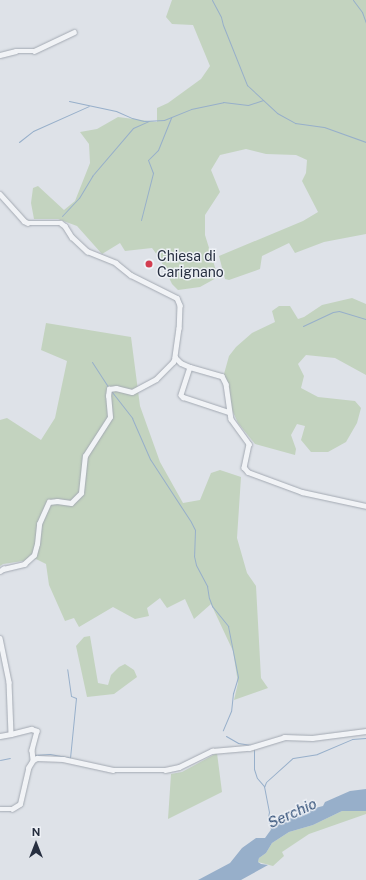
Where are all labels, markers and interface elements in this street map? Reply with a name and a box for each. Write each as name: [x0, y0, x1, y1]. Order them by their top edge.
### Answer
place label: Chiesa di Carignano: [157, 248, 224, 280]
marker: Chiesa di Carignano: [144, 259, 154, 269]
water label: Serchio: [265, 794, 319, 832]
north arrow: [16, 824, 56, 864]
text: N: [32, 826, 40, 838]

